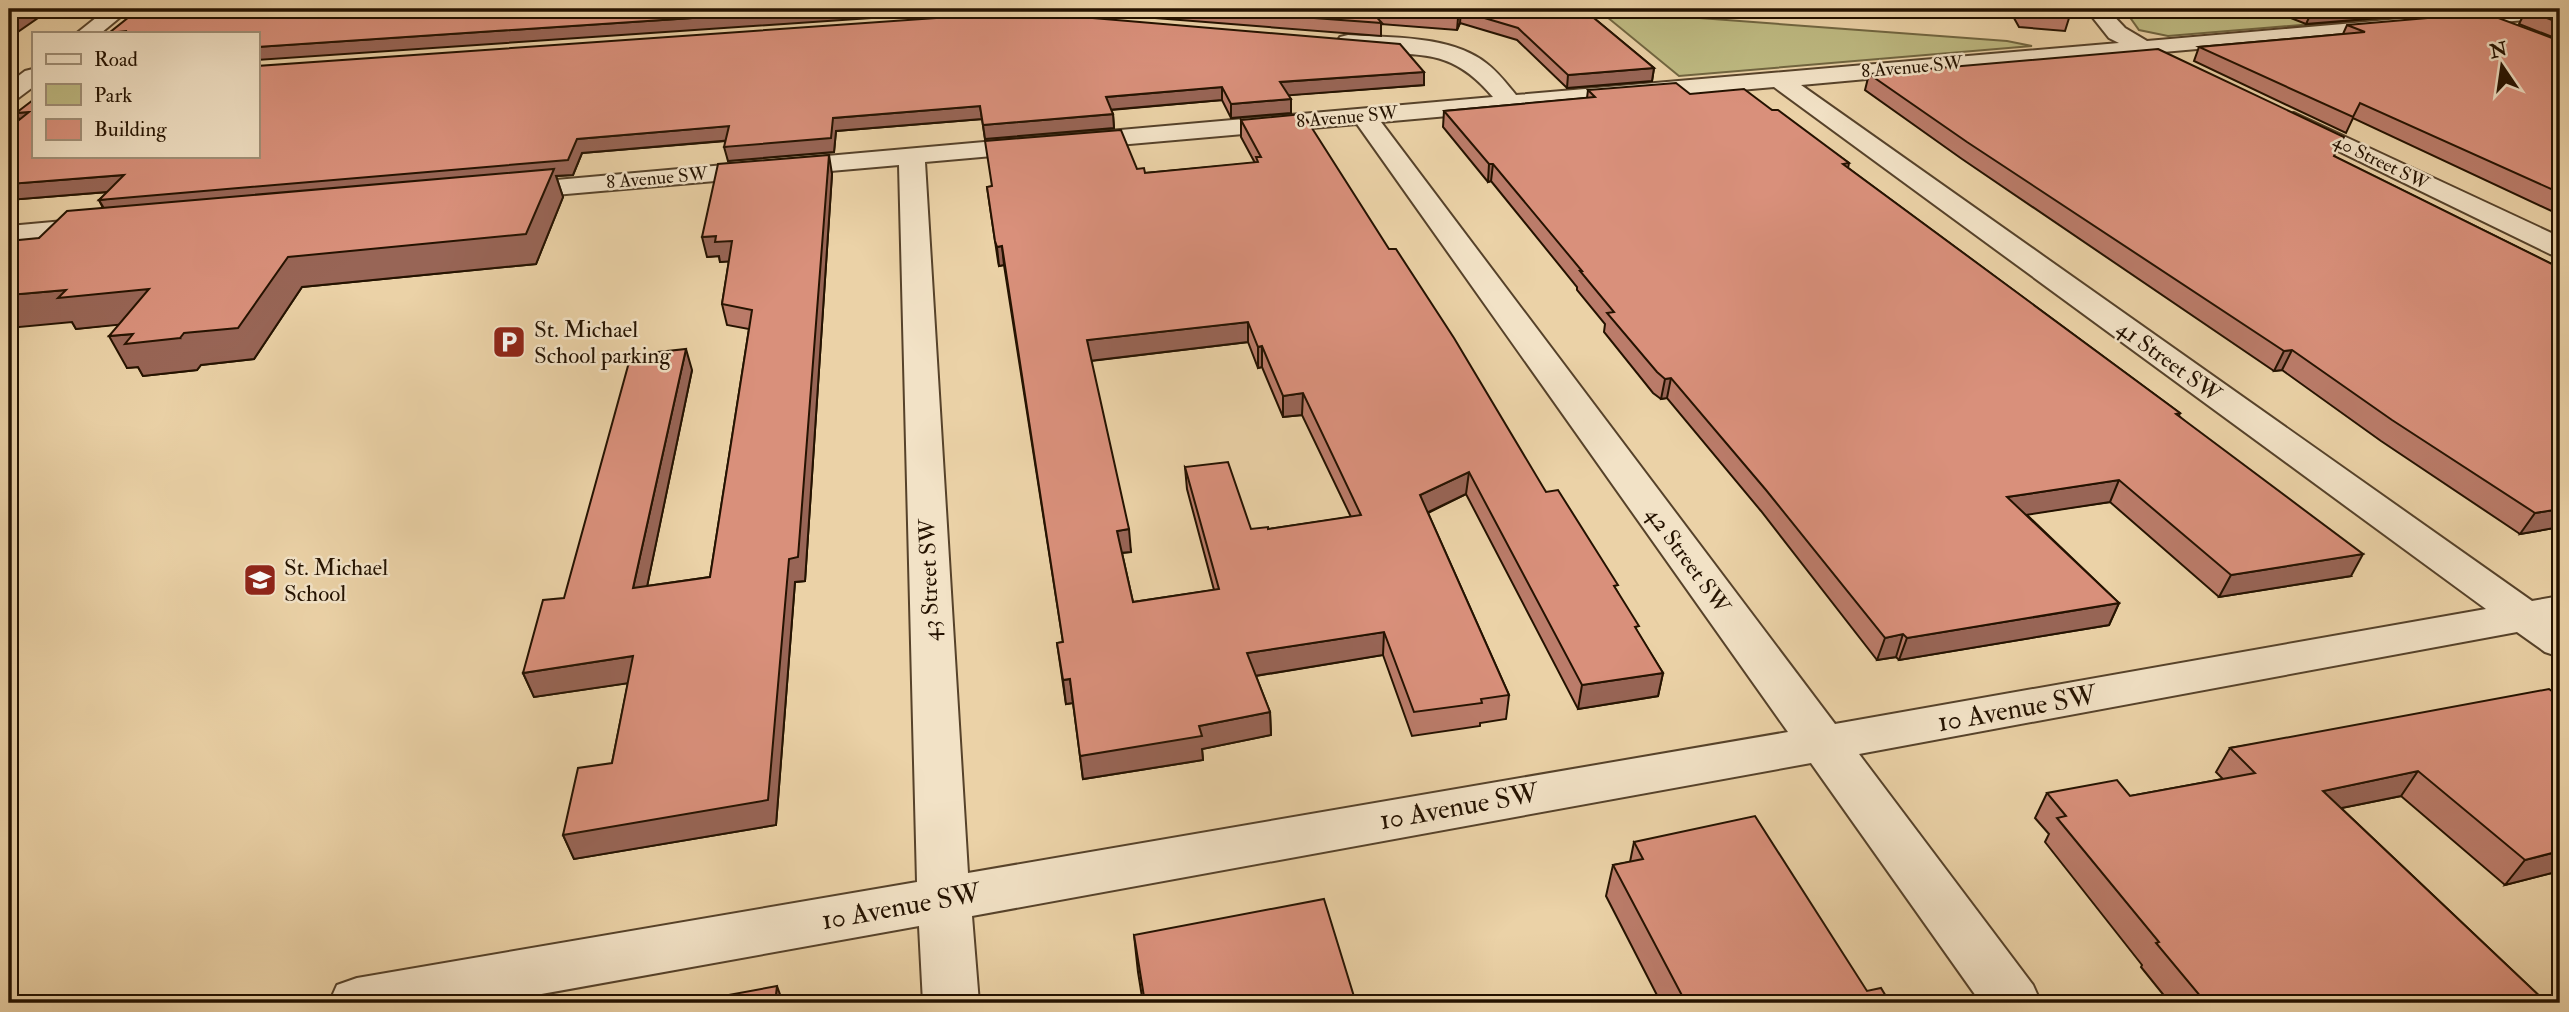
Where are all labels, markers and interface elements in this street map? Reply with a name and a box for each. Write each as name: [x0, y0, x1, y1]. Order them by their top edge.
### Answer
legend: [32, 32, 259, 158]
north arrow: [2468, 32, 2538, 102]
text: N: [2486, 37, 2510, 64]
text: Road: [94, 46, 139, 73]
street label: 8 Avenue SW: [1860, 51, 1964, 83]
text: Park: [94, 82, 132, 109]
street label: 8 Avenue SW: [1295, 101, 1399, 133]
text: Building: [94, 116, 167, 143]
street label: 40 Street SW: [2329, 128, 2433, 196]
street label: 8 Avenue SW: [605, 162, 709, 194]
street label: 41 Street SW: [2111, 313, 2228, 409]
place label: St. Michael School parking: [534, 315, 671, 371]
parking icon: St. Michael School parking: [490, 323, 528, 361]
street label: 42 Street SW: [1639, 501, 1738, 621]
street label: 43 Street SW: [912, 517, 946, 642]
place label: St. Michael School: [284, 553, 388, 608]
school or university icon: St. Michael School: [241, 561, 279, 599]
street label: 10 Avenue SW: [1935, 678, 2101, 740]
street label: 10 Avenue SW: [1377, 776, 1543, 838]
street label: 10 Avenue SW: [819, 876, 985, 938]

